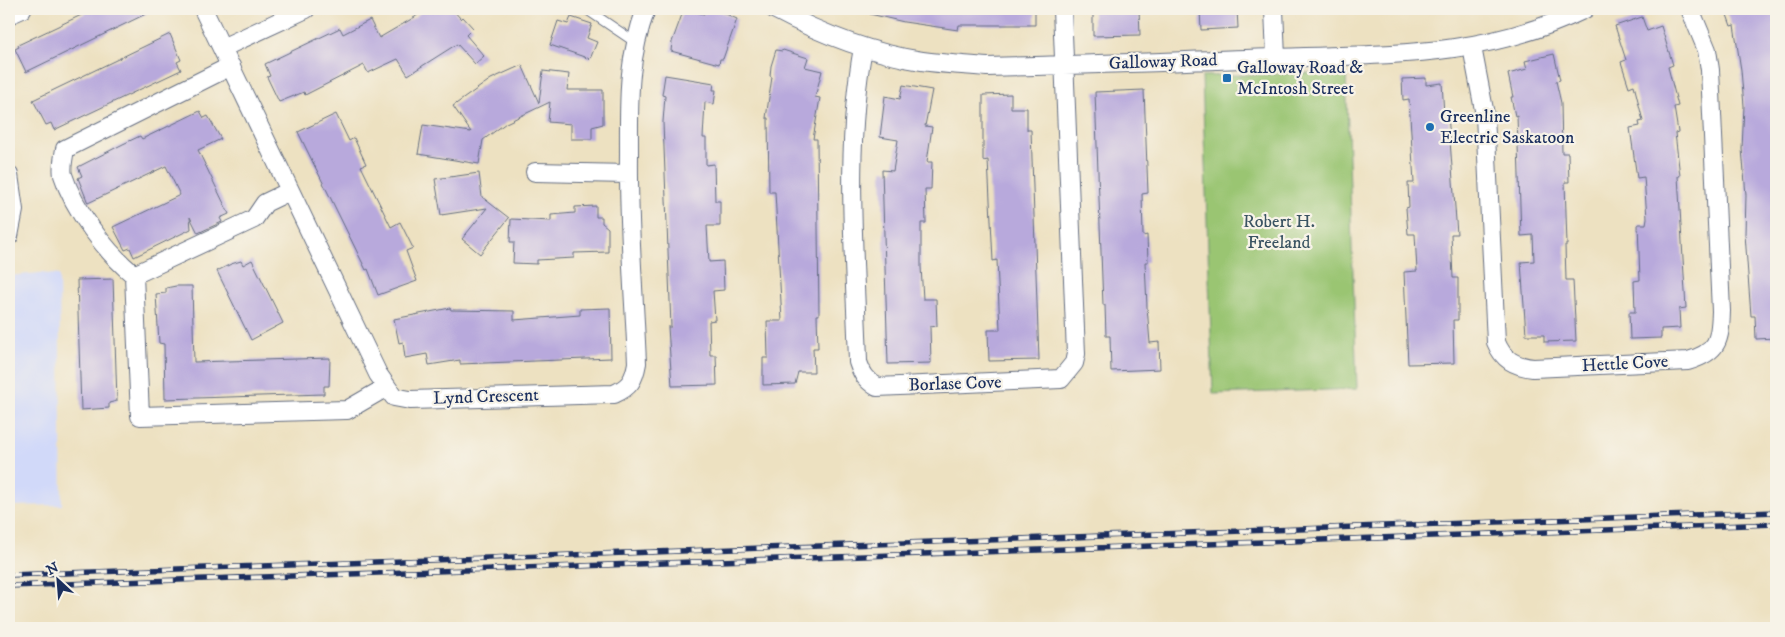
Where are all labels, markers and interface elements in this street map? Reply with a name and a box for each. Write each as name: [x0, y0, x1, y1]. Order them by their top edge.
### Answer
street label: Galloway Road: [1108, 49, 1218, 75]
place label: Galloway Road & McIntosh Street: [1237, 57, 1363, 100]
marker: Galloway Road & McIntosh Street: [1221, 72, 1233, 84]
place label: Greenline Electric Saskatoon: [1440, 106, 1575, 149]
marker: Greenline Electric Saskatoon: [1424, 121, 1436, 133]
park label: Robert H. Freeland: [1243, 211, 1315, 254]
street label: Hettle Cove: [1581, 351, 1669, 377]
street label: Borlase Cove: [908, 371, 1002, 397]
street label: Lynd Crescent: [433, 384, 539, 410]
north arrow: [32, 554, 82, 604]
text: N: [44, 558, 62, 580]

